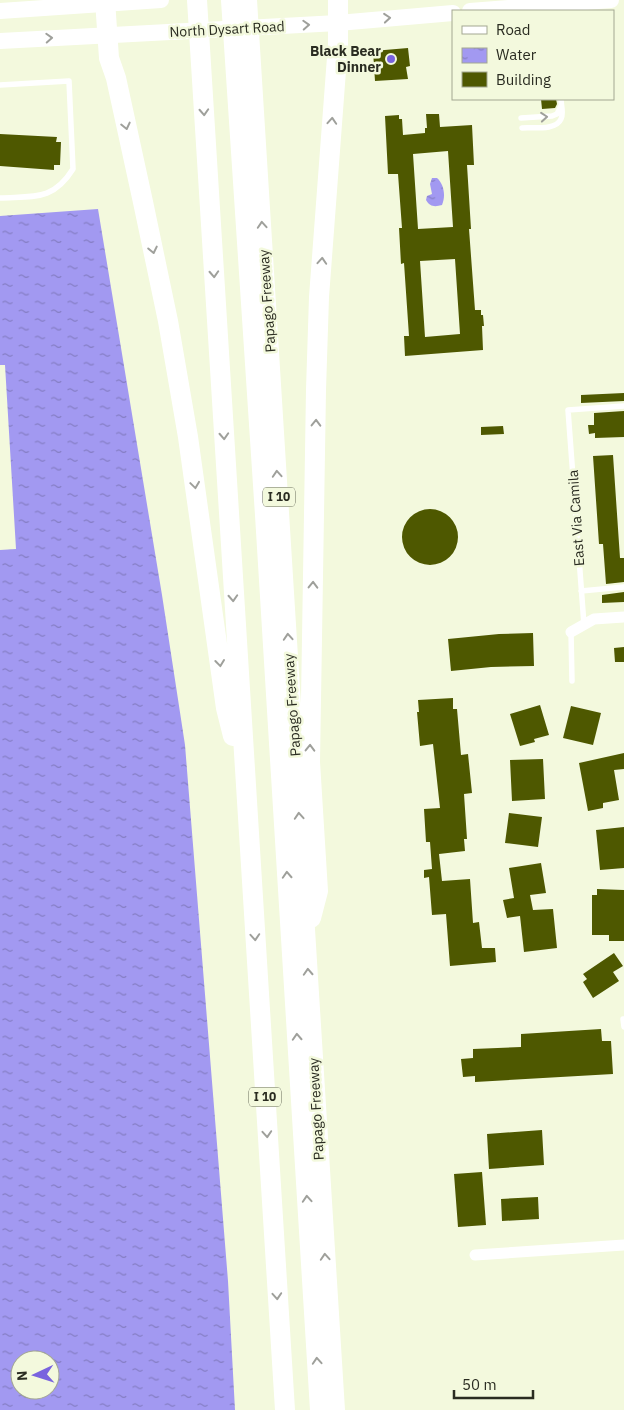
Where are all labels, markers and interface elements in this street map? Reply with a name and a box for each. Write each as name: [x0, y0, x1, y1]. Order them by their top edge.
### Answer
legend: [452, 10, 614, 100]
one-way arrow: [383, 13, 391, 24]
street label: North Dysart Road: [169, 17, 285, 41]
one-way arrow: [302, 19, 310, 30]
text: Road: [496, 20, 531, 39]
one-way arrow: [45, 33, 53, 44]
place label: Black Bear Dinner: [310, 42, 381, 76]
text: Water: [496, 45, 537, 64]
marker: Black Bear Dinner: [385, 53, 397, 65]
text: Building: [496, 70, 551, 89]
one-way arrow: [199, 108, 210, 116]
one-way arrow: [540, 111, 548, 122]
one-way arrow: [327, 117, 338, 125]
one-way arrow: [120, 121, 131, 130]
one-way arrow: [256, 221, 267, 229]
one-way arrow: [147, 245, 158, 254]
street label: Papago Freeway: [254, 249, 280, 353]
one-way arrow: [316, 256, 327, 264]
one-way arrow: [208, 270, 219, 278]
one-way arrow: [311, 419, 321, 426]
one-way arrow: [218, 432, 229, 440]
street label: East Via Camila: [564, 469, 588, 567]
one-way arrow: [272, 470, 283, 478]
one-way arrow: [189, 481, 200, 489]
road number: I 10: [263, 488, 295, 507]
one-way arrow: [308, 581, 318, 589]
one-way arrow: [228, 595, 239, 603]
one-way arrow: [282, 632, 293, 640]
street label: Papago Freeway: [279, 653, 305, 757]
one-way arrow: [214, 659, 225, 667]
one-way arrow: [305, 744, 315, 752]
one-way arrow: [293, 812, 304, 820]
one-way arrow: [281, 870, 292, 878]
one-way arrow: [249, 933, 260, 941]
one-way arrow: [303, 968, 314, 976]
one-way arrow: [291, 1033, 302, 1041]
street label: Papago Freeway: [304, 1057, 328, 1161]
road number: I 10: [249, 1088, 281, 1106]
one-way arrow: [261, 1130, 272, 1138]
one-way arrow: [301, 1195, 312, 1203]
one-way arrow: [320, 1252, 331, 1260]
one-way arrow: [272, 1293, 283, 1301]
north arrow: [10, 1350, 60, 1400]
one-way arrow: [311, 1357, 322, 1365]
scale bar: [454, 1368, 533, 1400]
text: N: [13, 1370, 31, 1382]
text: 50 m: [462, 1375, 497, 1394]

